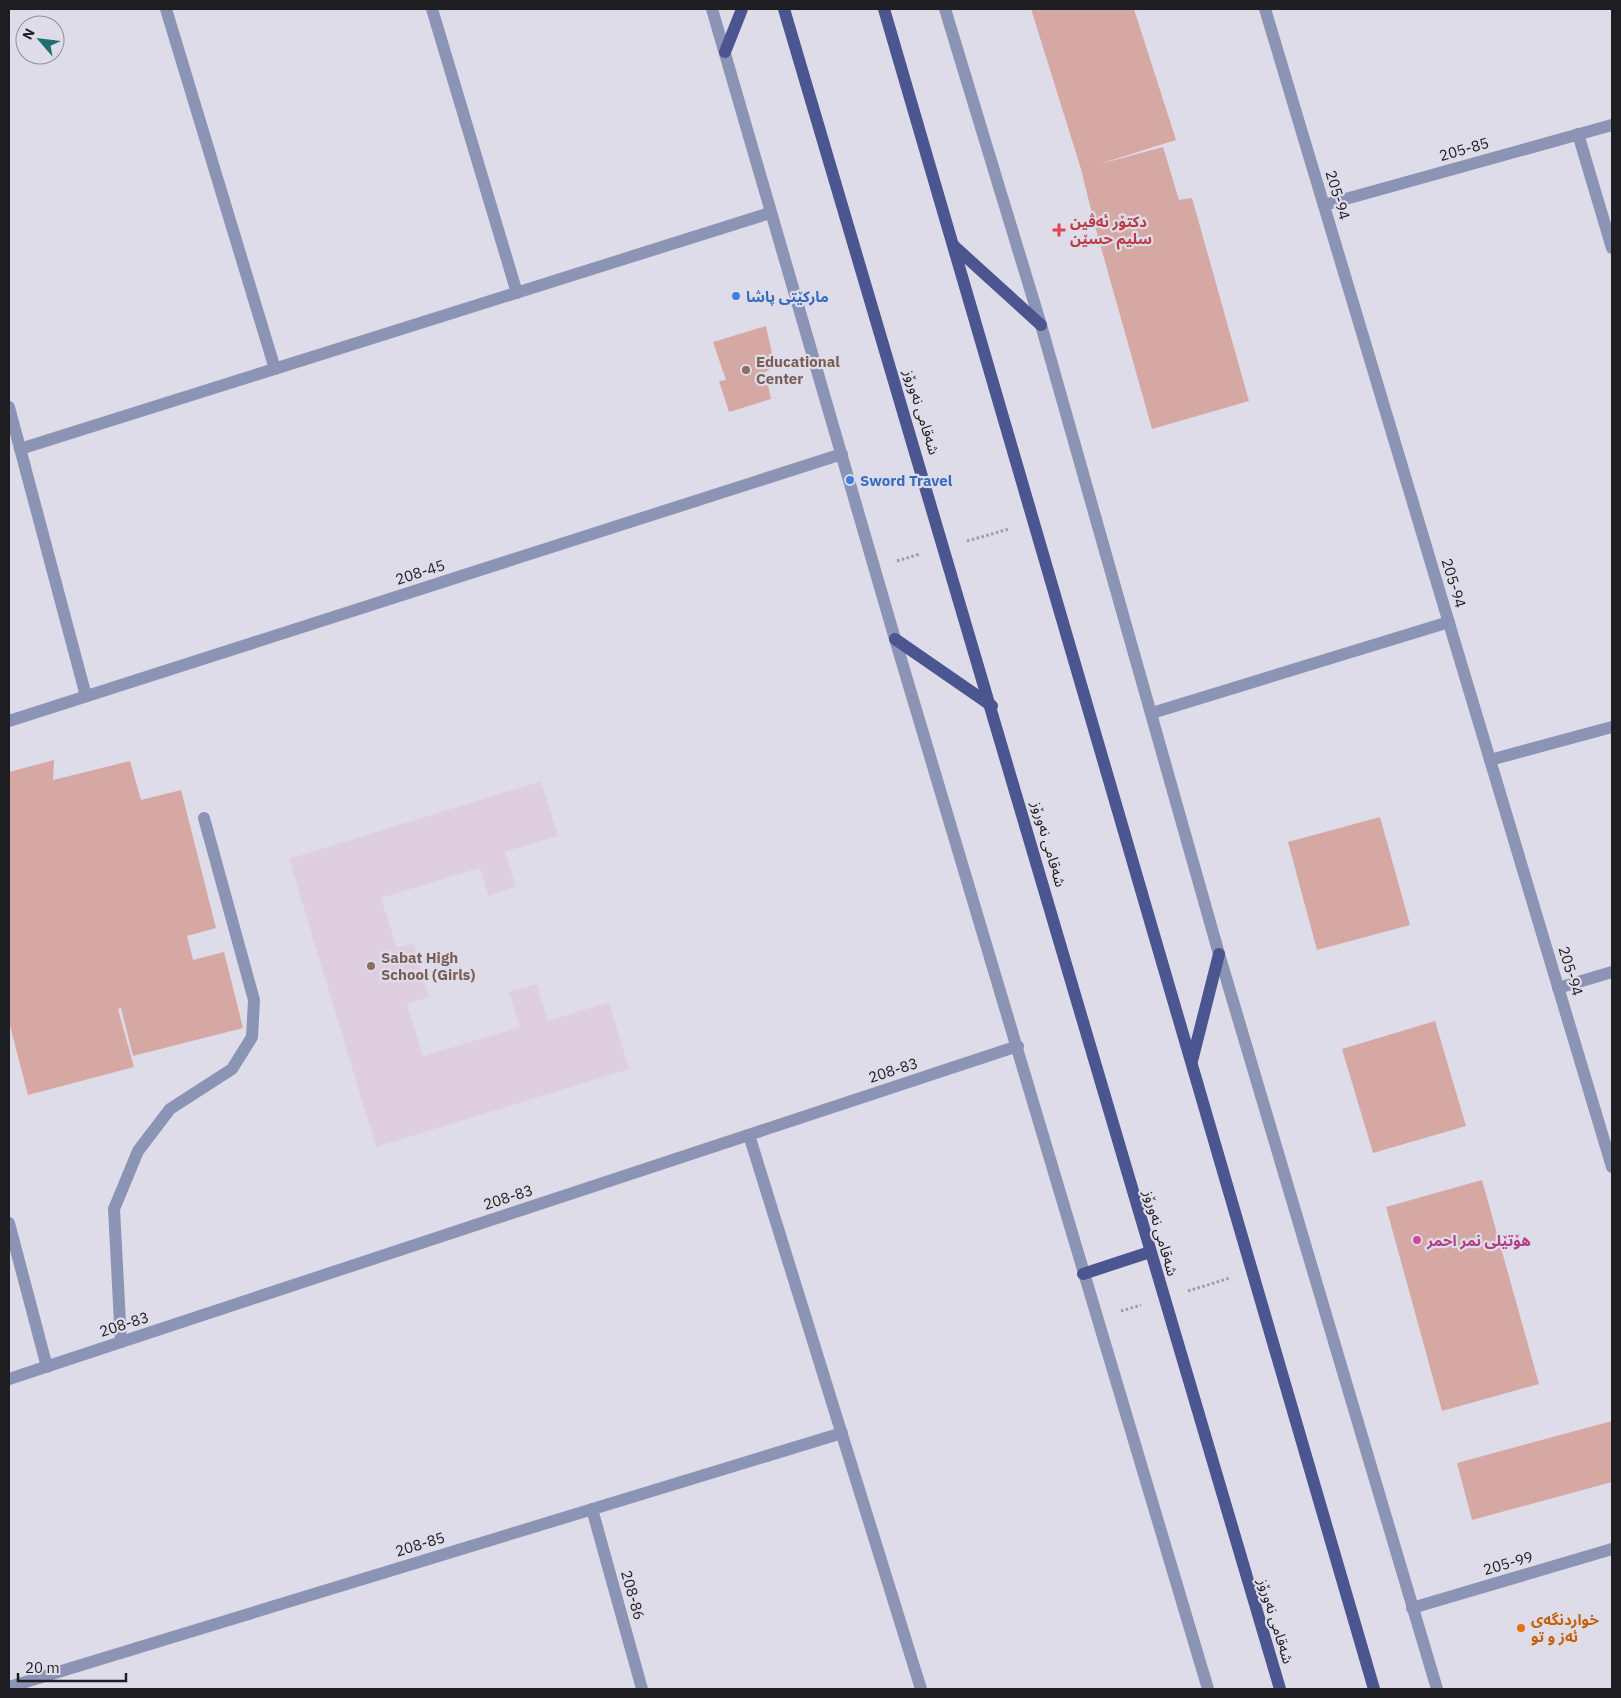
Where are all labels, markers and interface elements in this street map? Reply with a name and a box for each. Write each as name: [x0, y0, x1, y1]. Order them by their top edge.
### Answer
north arrow: [15, 15, 65, 65]
text: N: [18, 25, 39, 43]
street label: 205-85: [1437, 133, 1491, 165]
street label: 205-94: [1321, 168, 1355, 222]
place label: دکتۆر ئەڤین سلیم حسێن: [1070, 212, 1152, 250]
marker: دکتۆر ئەڤین سلیم حسێن: [1052, 223, 1066, 237]
place label: مارکێتی پاشا: [746, 287, 829, 306]
marker: مارکێتی پاشا: [730, 290, 742, 302]
place label: Educational Center: [756, 352, 840, 388]
marker: Educational Center: [740, 364, 752, 376]
street label: شەقامی نەورۆز: [900, 366, 944, 457]
place label: Sword Travel: [860, 471, 953, 490]
marker: Sword Travel: [844, 474, 856, 486]
street label: 208-45: [393, 555, 447, 589]
street label: 205-94: [1437, 556, 1471, 610]
street label: شەقامی نەورۆز: [1027, 798, 1070, 889]
street label: 205-94: [1554, 944, 1588, 998]
place label: Sabat High School (Girls): [381, 948, 475, 984]
marker: Sabat High School (Girls): [365, 960, 377, 972]
street label: 208-83: [866, 1053, 920, 1087]
street label: 208-83: [481, 1180, 535, 1214]
street label: شەقامی نەورۆز: [1139, 1187, 1182, 1278]
place label: هۆتێلی نمر احمر: [1426, 1231, 1531, 1250]
marker: هۆتێلی نمر احمر: [1411, 1234, 1423, 1246]
street label: 208-83: [97, 1307, 151, 1341]
street label: 208-85: [393, 1527, 447, 1561]
street label: 205-99: [1481, 1547, 1535, 1579]
street label: 208-86: [617, 1568, 649, 1622]
street label: شەقامی نەورۆز: [1254, 1575, 1298, 1666]
place label: خواردنگەی ئەز و تو: [1531, 1610, 1599, 1646]
marker: خواردنگەی ئەز و تو: [1515, 1622, 1527, 1634]
scale bar: [18, 1650, 125, 1682]
text: 20 m: [25, 1658, 60, 1677]

